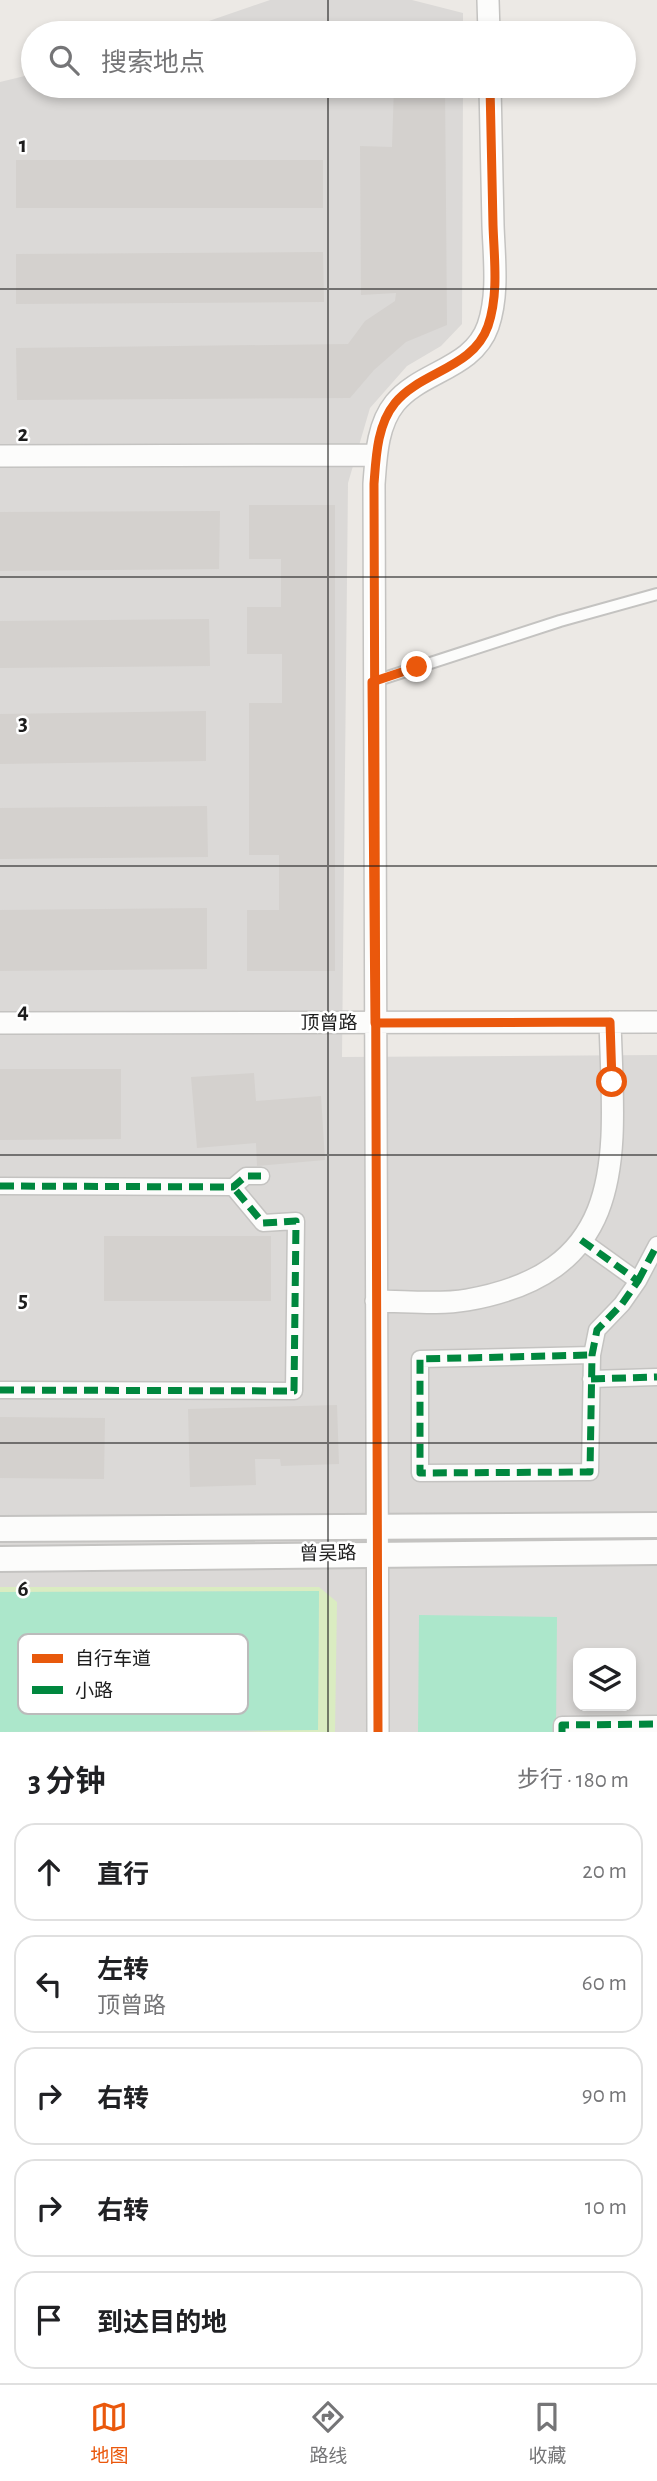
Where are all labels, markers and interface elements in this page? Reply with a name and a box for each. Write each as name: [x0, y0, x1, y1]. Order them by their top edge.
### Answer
search box: [21, 21, 636, 98]
icon: search: [45, 41, 83, 79]
text: 搜索地点: [101, 50, 205, 76]
text: 1: [19, 134, 27, 157]
text: 2: [18, 423, 29, 446]
route end: [401, 651, 432, 682]
text: 3: [18, 712, 28, 735]
text: 4: [17, 1000, 29, 1023]
street label: 顶曾路: [300, 1012, 358, 1033]
route start: [596, 1066, 627, 1097]
text: 5: [18, 1289, 28, 1312]
street label: 曾吴路: [299, 1542, 357, 1564]
text: 6: [17, 1578, 29, 1601]
legend: [18, 1634, 248, 1714]
text: 自行车道: [75, 1648, 151, 1669]
map controls: [573, 1648, 636, 1711]
button: layers: [573, 1648, 636, 1711]
text: 小路: [75, 1681, 113, 1701]
text: 3 分钟: [28, 1767, 105, 1797]
text: 步行 · 180 m: [517, 1769, 629, 1792]
icon: ahead: [30, 1853, 68, 1891]
text: 20 m: [582, 1860, 627, 1883]
text: 直行: [97, 1862, 149, 1888]
text: 左转: [97, 1957, 149, 1983]
icon: left: [30, 1965, 68, 2003]
text: 60 m: [582, 1972, 627, 1995]
text: 顶曾路: [97, 1995, 166, 2018]
icon: right: [30, 2077, 68, 2115]
text: 90 m: [582, 2084, 627, 2107]
text: 右转: [97, 2086, 149, 2112]
icon: right: [30, 2189, 68, 2227]
text: 10 m: [585, 2196, 627, 2219]
text: 右转: [97, 2198, 149, 2224]
icon: arrive: [30, 2301, 68, 2339]
text: 到达目的地: [97, 2310, 227, 2336]
tab: 地图: [90, 2398, 129, 2468]
tab: 路线: [309, 2398, 348, 2468]
tab: 收藏: [528, 2398, 567, 2468]

